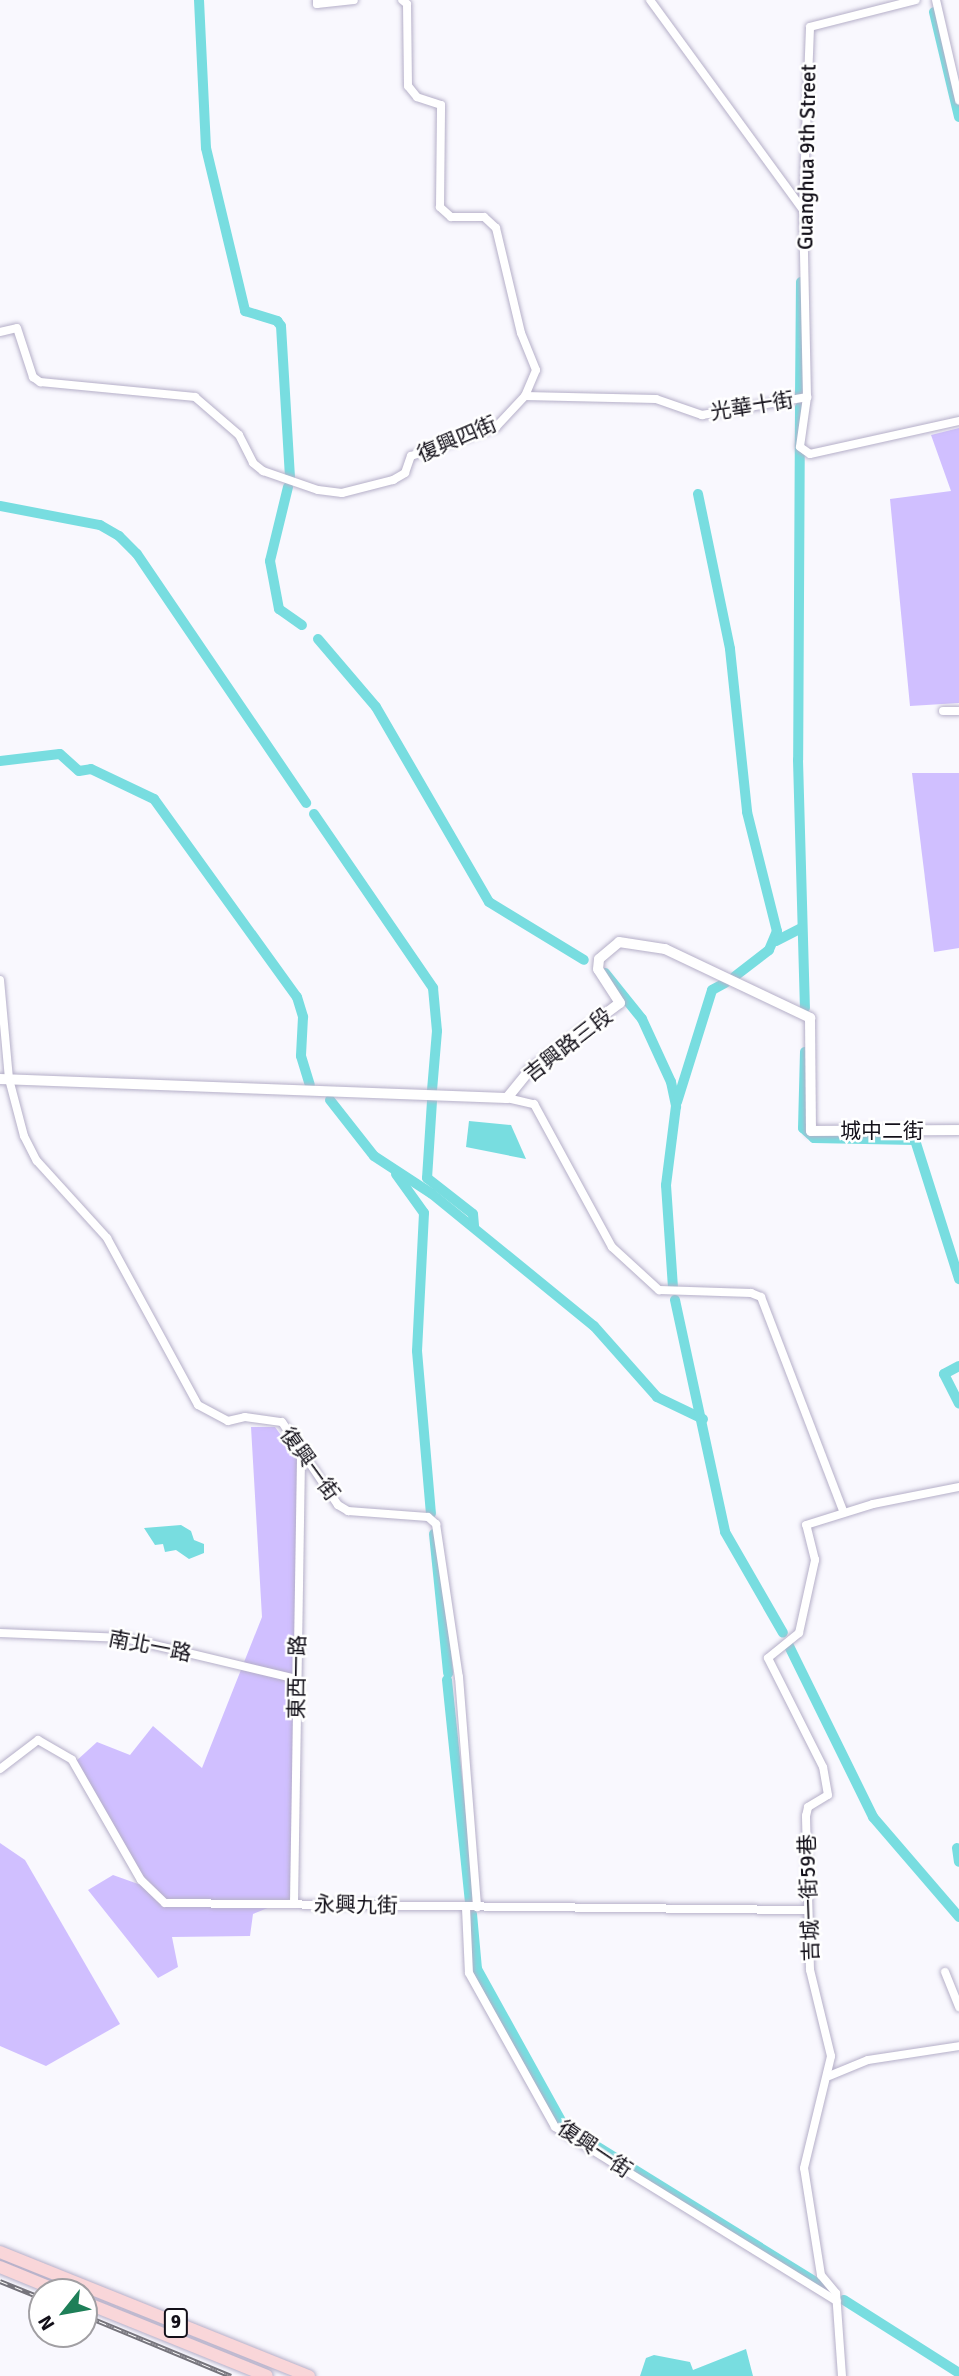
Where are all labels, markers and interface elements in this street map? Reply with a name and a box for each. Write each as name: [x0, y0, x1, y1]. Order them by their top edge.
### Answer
street label: Guanghua 9th Street: [793, 64, 821, 250]
street label: 光華十街: [709, 387, 795, 425]
street label: 復興四街: [413, 411, 501, 467]
street label: 吉興路三段: [519, 1003, 617, 1087]
street label: 城中二街: [840, 1118, 924, 1144]
street label: 復興一街: [275, 1423, 345, 1505]
street label: 南北一路: [106, 1626, 194, 1666]
street label: 東西一路: [284, 1635, 310, 1719]
street label: 吉城一街59巷: [794, 1834, 824, 1962]
street label: 永興九街: [314, 1892, 398, 1918]
street label: 復興一街: [553, 2115, 637, 2183]
north arrow: [28, 2278, 98, 2348]
road number: 9: [164, 2308, 188, 2338]
text: N: [33, 2311, 60, 2335]

